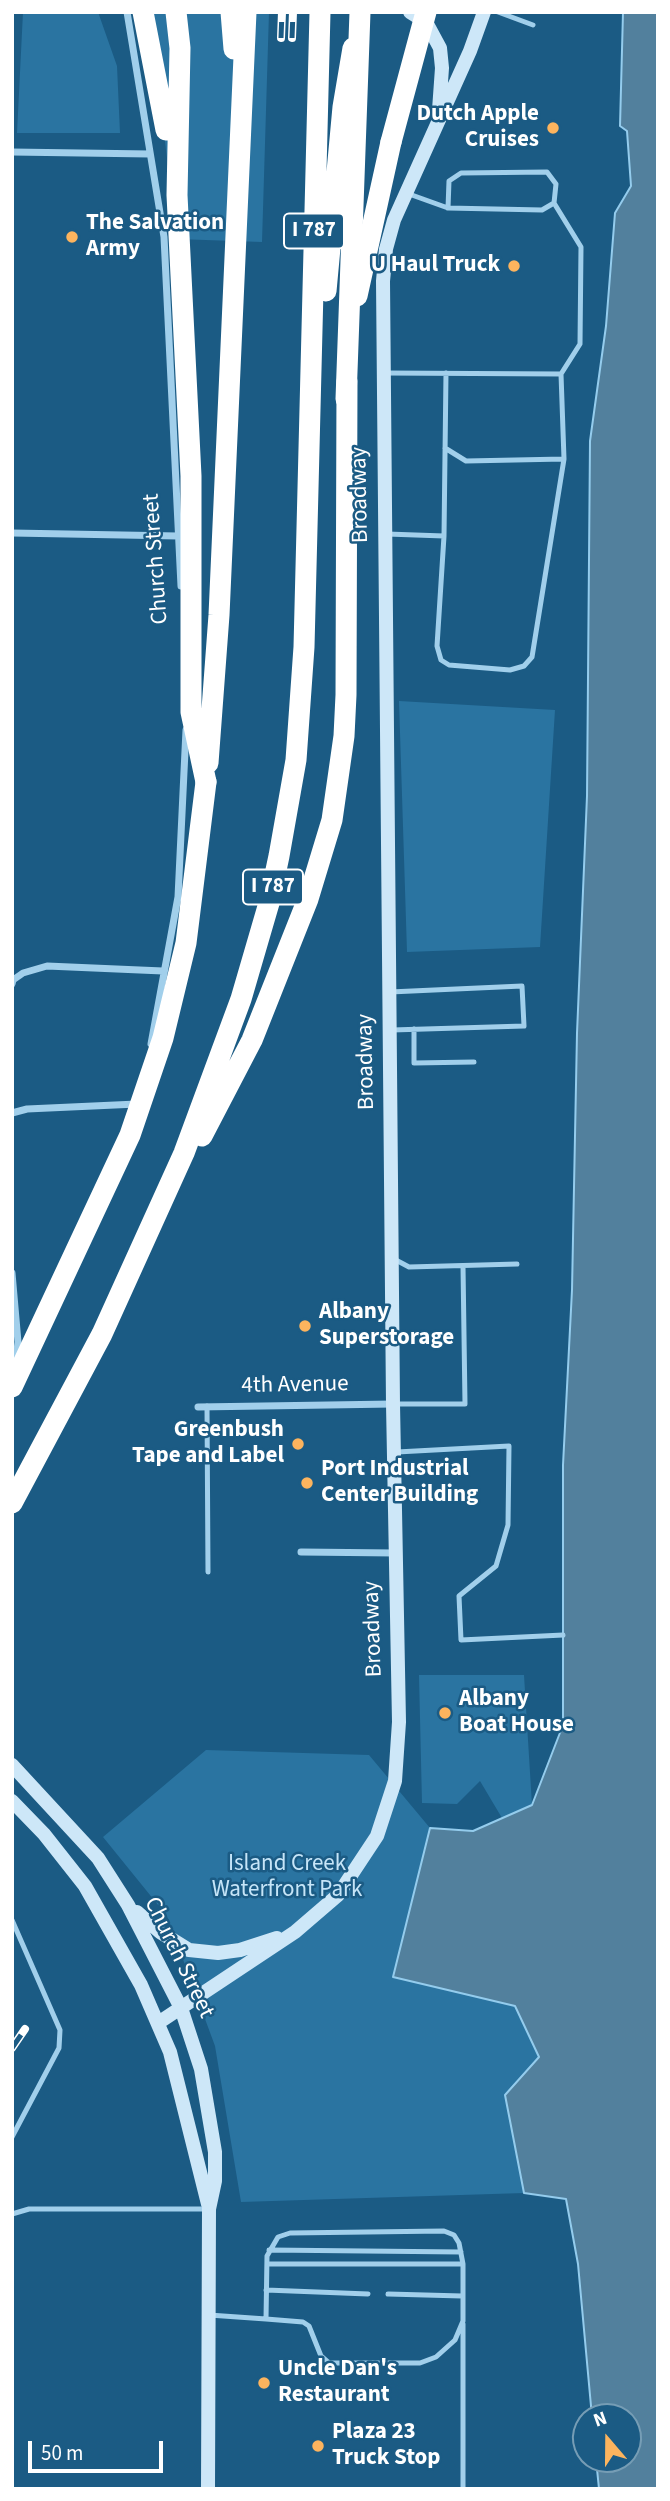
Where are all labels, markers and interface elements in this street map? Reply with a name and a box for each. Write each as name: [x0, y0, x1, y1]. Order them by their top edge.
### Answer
place label: Dutch Apple Cruises: [416, 101, 539, 155]
marker: Dutch Apple Cruises: [545, 120, 561, 136]
place label: The Salvation Army: [86, 210, 224, 264]
road number: I 787: [284, 214, 344, 248]
marker: The Salvation Army: [64, 229, 80, 245]
place label: U Haul Truck: [371, 252, 500, 280]
marker: U Haul Truck: [506, 258, 522, 274]
street label: Broadway: [346, 447, 376, 543]
street label: Church Street: [139, 493, 175, 625]
road number: I 787: [243, 870, 303, 904]
street label: Broadway: [352, 1014, 382, 1110]
place label: Albany Superstorage: [319, 1299, 454, 1353]
marker: Albany Superstorage: [297, 1318, 313, 1334]
street label: 4th Avenue: [241, 1371, 349, 1401]
place label: Greenbush Tape and Label: [132, 1417, 284, 1471]
marker: Greenbush Tape and Label: [290, 1436, 306, 1452]
place label: Port Industrial Center Building: [321, 1456, 478, 1510]
marker: Port Industrial Center Building: [299, 1475, 315, 1491]
street label: Broadway: [359, 1580, 389, 1678]
place label: Albany Boat House: [459, 1686, 574, 1740]
marker: Albany Boat House: [437, 1705, 453, 1721]
park label: Island Creek Waterfront Park: [212, 1851, 362, 1905]
street label: Church Street: [137, 1893, 219, 2023]
place label: Uncle Dan's Restaurant: [278, 2356, 397, 2410]
marker: Uncle Dan's Restaurant: [256, 2375, 272, 2391]
north arrow: [572, 2403, 642, 2473]
text: N: [590, 2405, 611, 2435]
place label: Plaza 23 Truck Stop: [332, 2419, 440, 2473]
scale bar: [32, 2428, 166, 2472]
text: 50 m: [41, 2438, 83, 2468]
marker: Plaza 23 Truck Stop: [310, 2438, 326, 2454]

